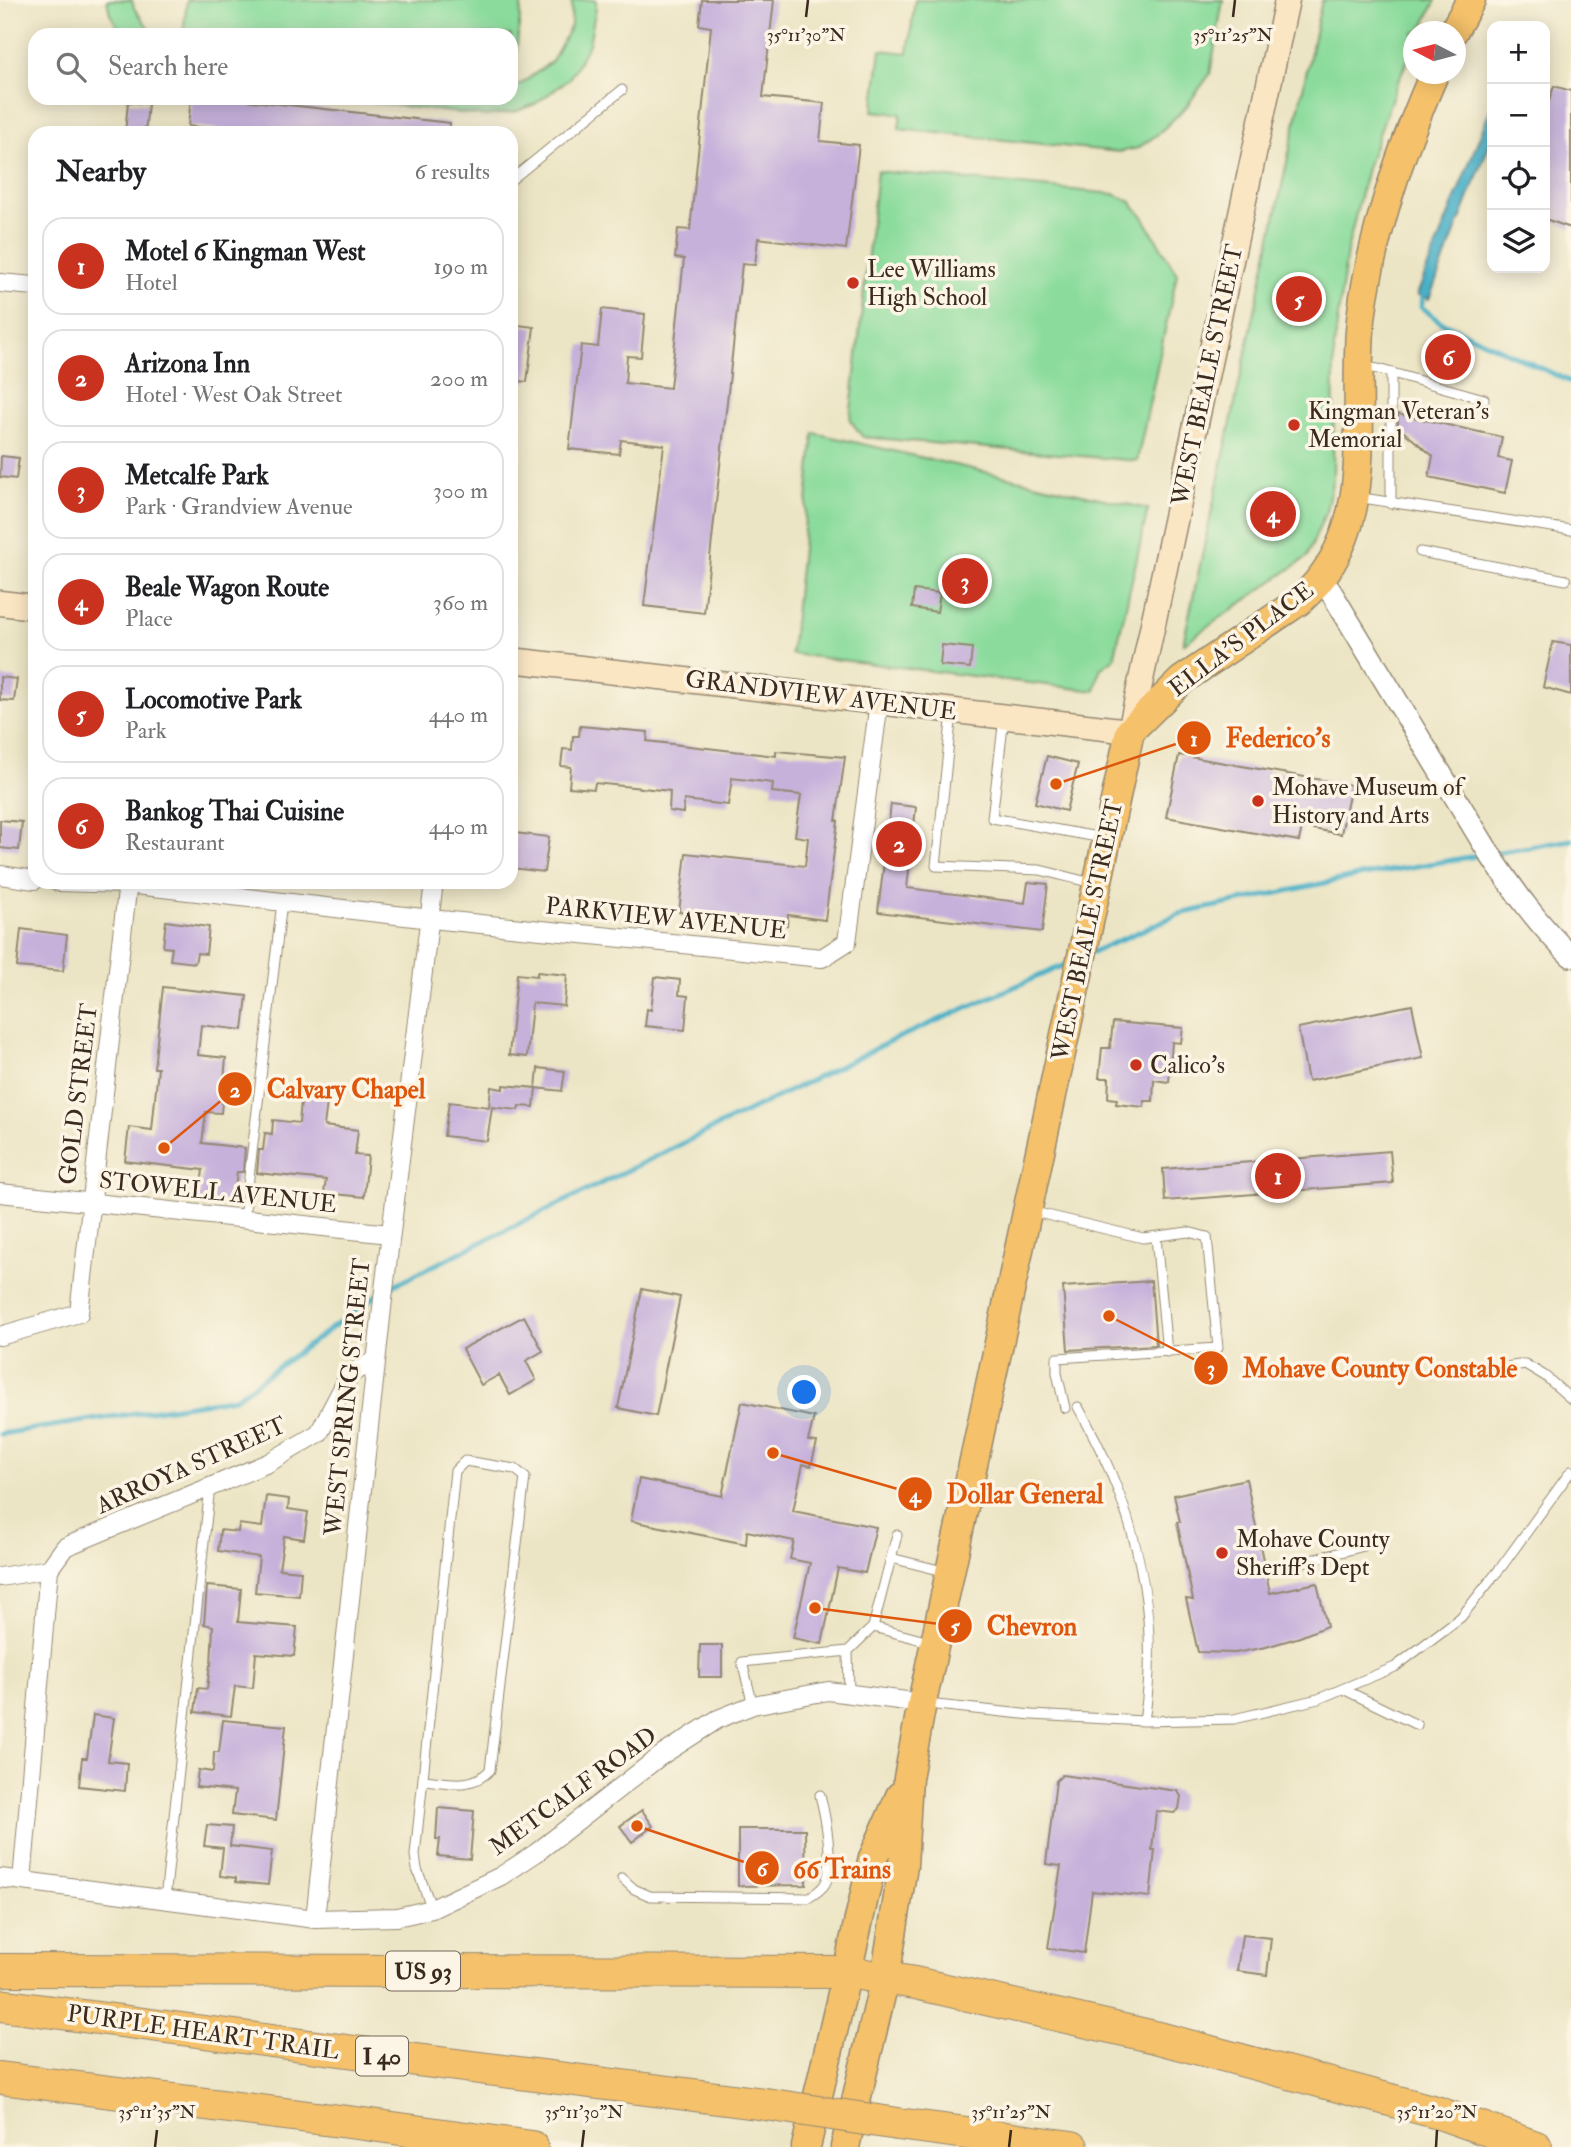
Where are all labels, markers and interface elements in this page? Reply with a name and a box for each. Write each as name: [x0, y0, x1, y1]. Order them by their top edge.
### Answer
north arrow: [1403, 21, 1466, 84]
map controls: [1487, 21, 1550, 273]
button: +: [1487, 21, 1550, 84]
text: 35°11'30"N: [767, 24, 845, 47]
text: 35°11'25"N: [1193, 24, 1273, 47]
search box: [28, 28, 518, 105]
icon: search: [52, 48, 90, 86]
text: Search here: [108, 51, 228, 83]
button: −: [1487, 84, 1550, 147]
button: locate: [1487, 147, 1550, 210]
text: Nearby: [56, 153, 146, 190]
text: 6 results: [415, 157, 490, 186]
button: layers: [1487, 210, 1550, 273]
text: Motel 6 Kingman West: [125, 236, 366, 268]
street label: WEST BEALE STREET: [1164, 241, 1250, 510]
text: 1: [77, 252, 85, 281]
text: 190 m: [434, 252, 488, 281]
place label: Lee Williams High School: [867, 254, 996, 313]
text: Hotel: [125, 268, 178, 297]
pin: 5: [1276, 273, 1322, 325]
marker: Lee Williams High School: [845, 275, 861, 291]
pin: 6: [1425, 331, 1471, 383]
text: Arizona Inn: [125, 348, 250, 380]
text: 2: [75, 364, 87, 393]
text: 200 m: [430, 364, 488, 393]
text: Hotel · West Oak Street: [125, 380, 342, 409]
place label: Kingman Veteran's Memorial: [1308, 396, 1489, 455]
marker: Kingman Veteran's Memorial: [1286, 417, 1302, 433]
text: Metcalfe Park: [125, 460, 269, 492]
text: 3: [77, 476, 85, 505]
text: 300 m: [433, 476, 488, 505]
pin: 4: [1250, 488, 1296, 540]
text: Park · Grandview Avenue: [125, 492, 353, 521]
pin: 3: [942, 555, 988, 607]
text: Beale Wagon Route: [125, 572, 329, 604]
street label: ELLA'S PLACE: [1163, 575, 1320, 704]
text: 4: [75, 588, 87, 617]
text: 360 m: [433, 588, 488, 617]
text: Place: [125, 604, 173, 633]
street label: GRANDVIEW AVENUE: [683, 663, 958, 728]
text: Locomotive Park: [125, 684, 302, 716]
text: 5: [76, 700, 86, 729]
text: 440 m: [429, 700, 488, 729]
callout: Federico's: [1177, 715, 1344, 762]
text: Park: [125, 716, 167, 745]
text: Federico's: [1226, 723, 1330, 755]
text: 1: [1190, 726, 1198, 753]
place label: Mohave Museum of History and Arts: [1272, 772, 1466, 831]
marker: Mohave Museum of History and Arts: [1250, 793, 1266, 809]
text: Bankog Thai Cuisine: [125, 796, 344, 828]
street label: WEST BEALE STREET: [1044, 796, 1130, 1065]
text: 6: [75, 812, 87, 841]
text: 440 m: [429, 812, 488, 841]
pin: 2: [876, 818, 922, 870]
text: Restaurant: [125, 828, 225, 857]
street label: PARKVIEW AVENUE: [544, 890, 788, 947]
street label: GOLD STREET: [52, 1002, 105, 1186]
place label: Calico's: [1150, 1050, 1225, 1081]
marker: Calico's: [1128, 1057, 1144, 1073]
callout: Calvary Chapel: [218, 1066, 439, 1113]
text: Calvary Chapel: [267, 1074, 426, 1107]
text: 2: [230, 1077, 241, 1104]
pin: 1: [1255, 1150, 1301, 1202]
street label: STOWELL AVENUE: [98, 1165, 338, 1220]
street label: WEST SPRING STREET: [317, 1256, 378, 1539]
callout: Mohave County Constable: [1194, 1345, 1532, 1392]
text: Mohave County Constable: [1242, 1353, 1518, 1386]
text: 3: [1207, 1355, 1215, 1382]
your location: [787, 1375, 821, 1409]
street label: ARROYA STREET: [90, 1410, 291, 1522]
callout: Dollar General: [897, 1471, 1117, 1518]
text: Dollar General: [947, 1479, 1104, 1511]
text: 4: [908, 1482, 922, 1509]
place label: Mohave County Sheriff's Dept: [1236, 1524, 1390, 1583]
marker: Mohave County Sheriff's Dept: [1214, 1545, 1230, 1561]
callout: Chevron: [937, 1602, 1091, 1649]
text: Chevron: [987, 1611, 1078, 1643]
text: 5: [950, 1613, 960, 1640]
street label: METCALF ROAD: [484, 1720, 663, 1863]
callout: 66 Trains: [744, 1845, 905, 1892]
text: 66 Trains: [793, 1854, 891, 1886]
text: 6: [757, 1856, 769, 1883]
road number: US 93: [386, 1952, 460, 1990]
street label: PURPLE HEART TRAIL: [65, 1998, 341, 2067]
road number: I 40: [356, 2036, 408, 2076]
text: 35°11'35"N: [118, 2101, 196, 2124]
text: 35°11'30"N: [545, 2101, 623, 2124]
text: 35°11'25"N: [971, 2101, 1051, 2124]
text: 35°11'20"N: [1397, 2101, 1477, 2124]

